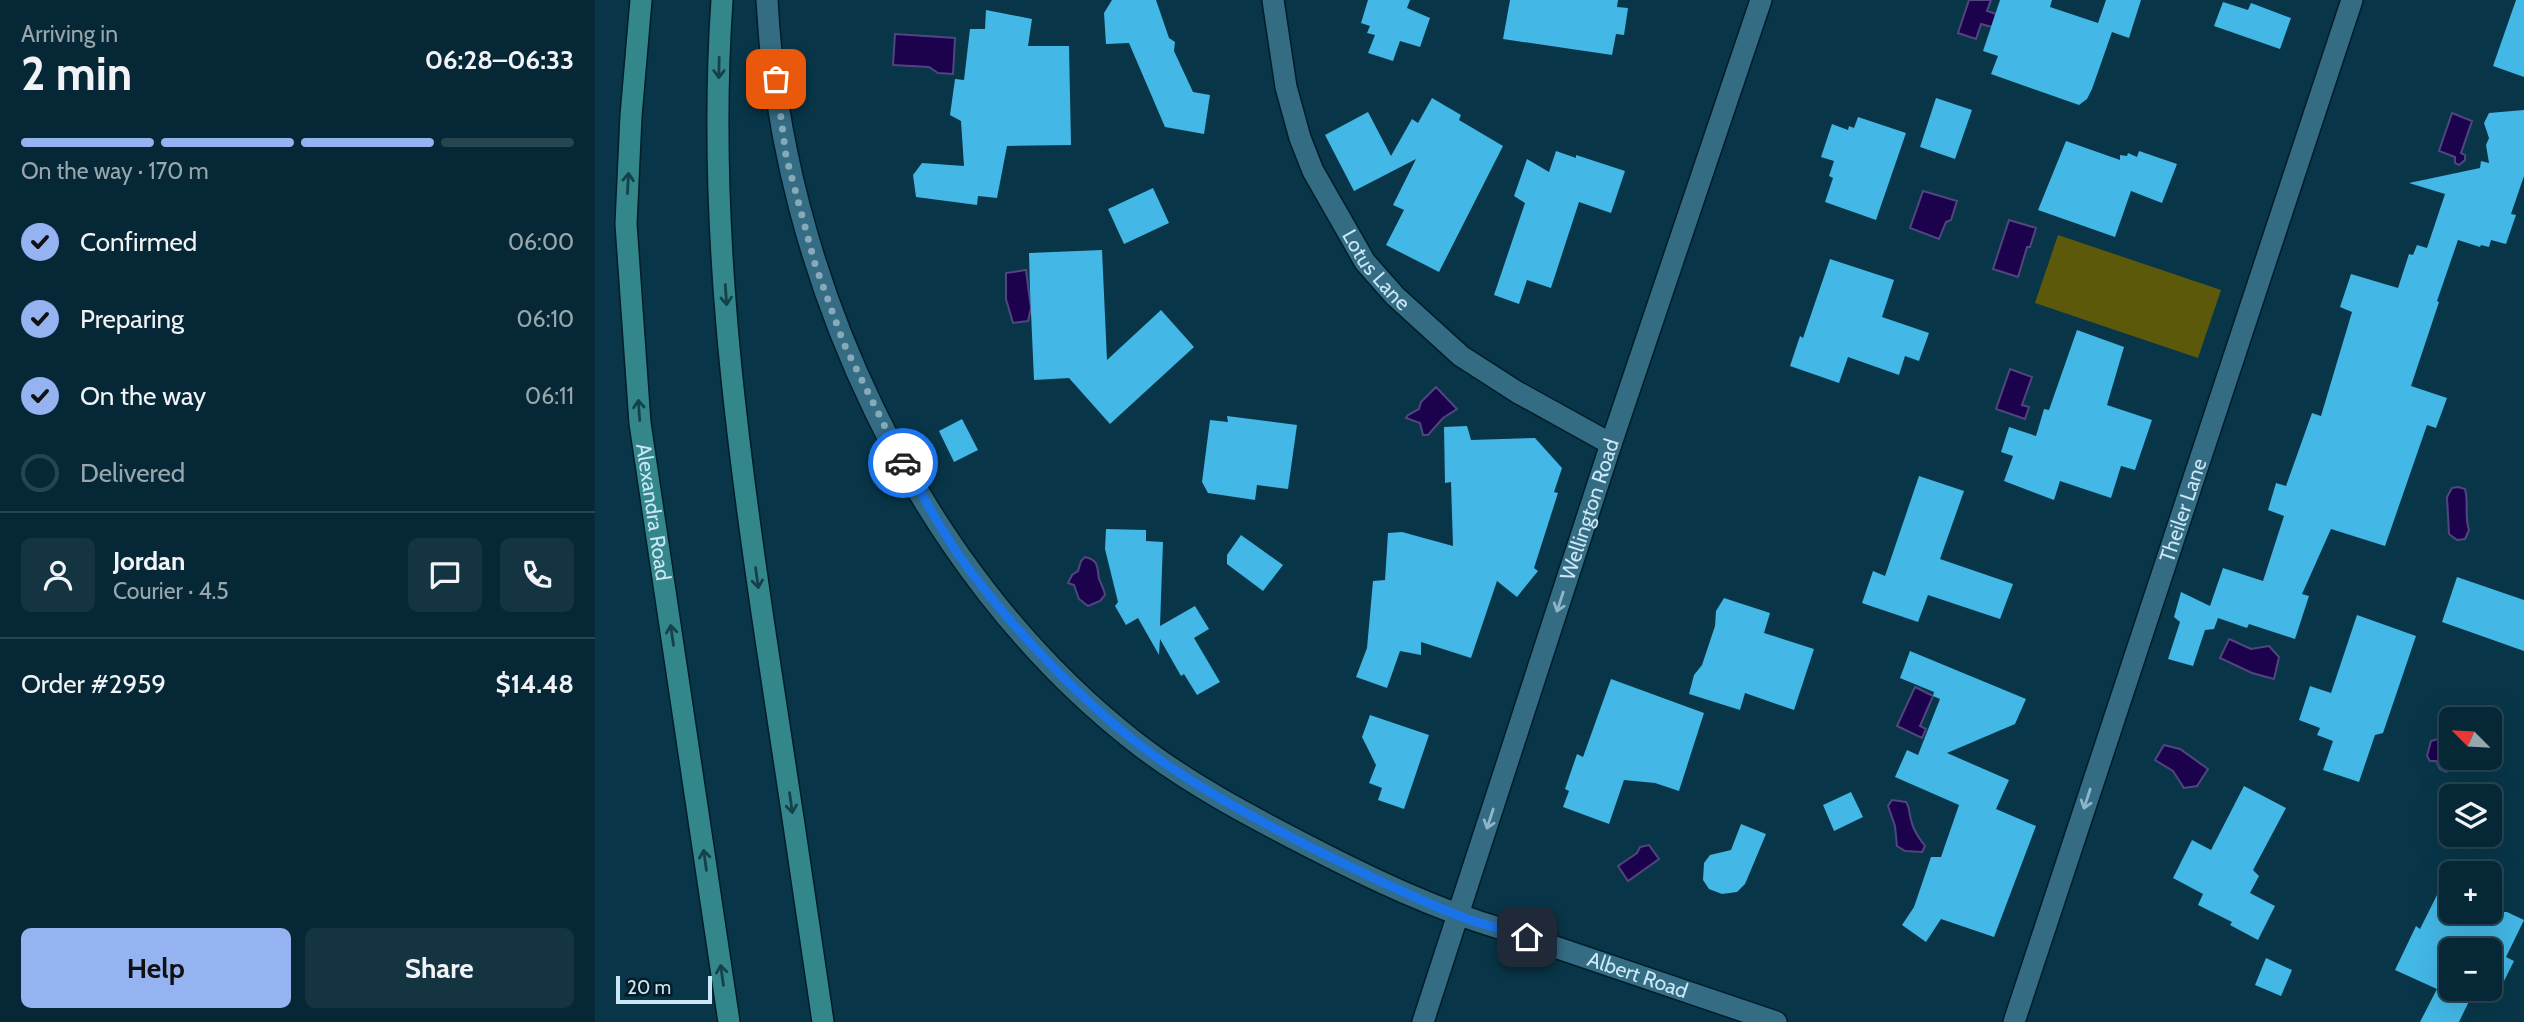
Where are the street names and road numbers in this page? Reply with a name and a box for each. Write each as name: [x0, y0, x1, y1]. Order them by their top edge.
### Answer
street label: Lotus Lane: [1337, 225, 1416, 316]
street label: Wellington Road: [1555, 435, 1624, 583]
street label: Alexandra Road: [631, 442, 676, 582]
street label: Theiler Lane: [2154, 455, 2212, 565]
street label: Albert Road: [1584, 946, 1691, 1003]

